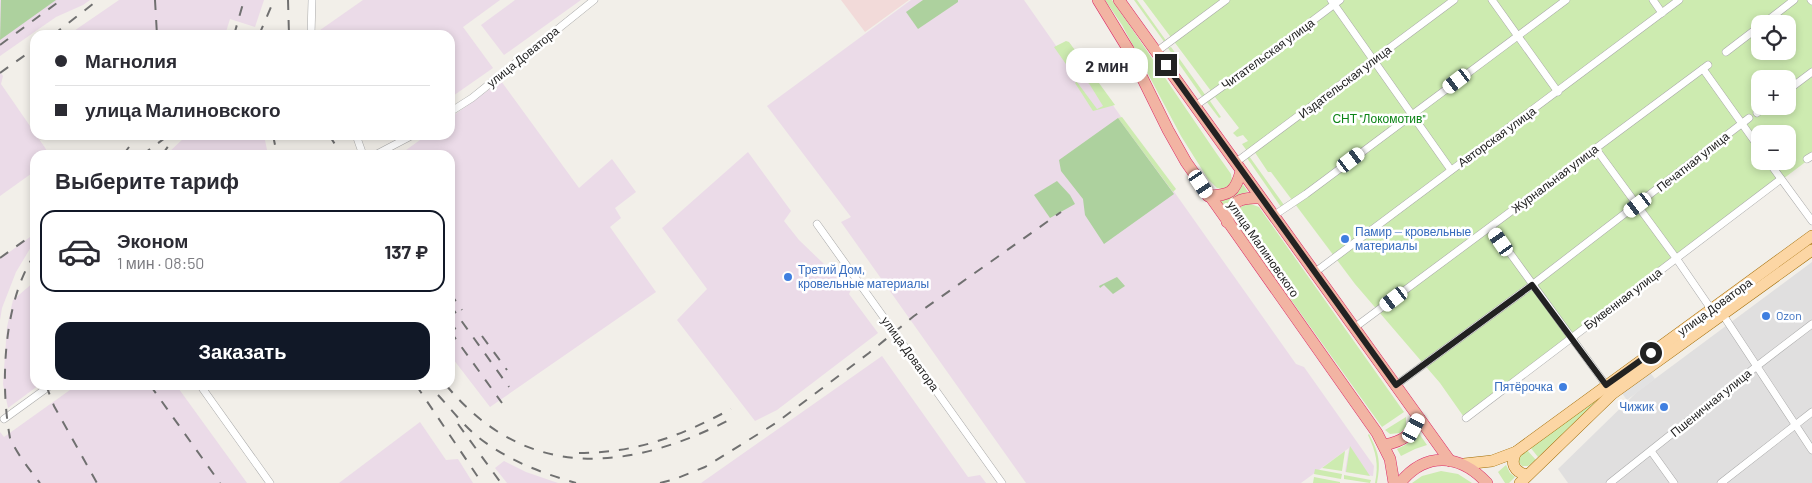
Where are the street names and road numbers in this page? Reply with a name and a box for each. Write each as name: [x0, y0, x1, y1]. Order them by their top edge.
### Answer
street label: Читательская улица: [1218, 15, 1317, 92]
street label: улица Доватора: [484, 23, 562, 90]
street label: Издательская улица: [1295, 42, 1394, 121]
street label: Авторская улица: [1455, 103, 1539, 170]
street label: Печатная улица: [1653, 128, 1732, 195]
street label: Журнальная улица: [1508, 141, 1601, 216]
street label: улица Малиновского: [1224, 198, 1303, 300]
street label: Буквенная улица: [1581, 264, 1665, 333]
street label: улица Доватора: [1675, 274, 1755, 339]
street label: улица Доватора: [878, 314, 943, 394]
street label: Пшеничная улица: [1667, 365, 1754, 440]

